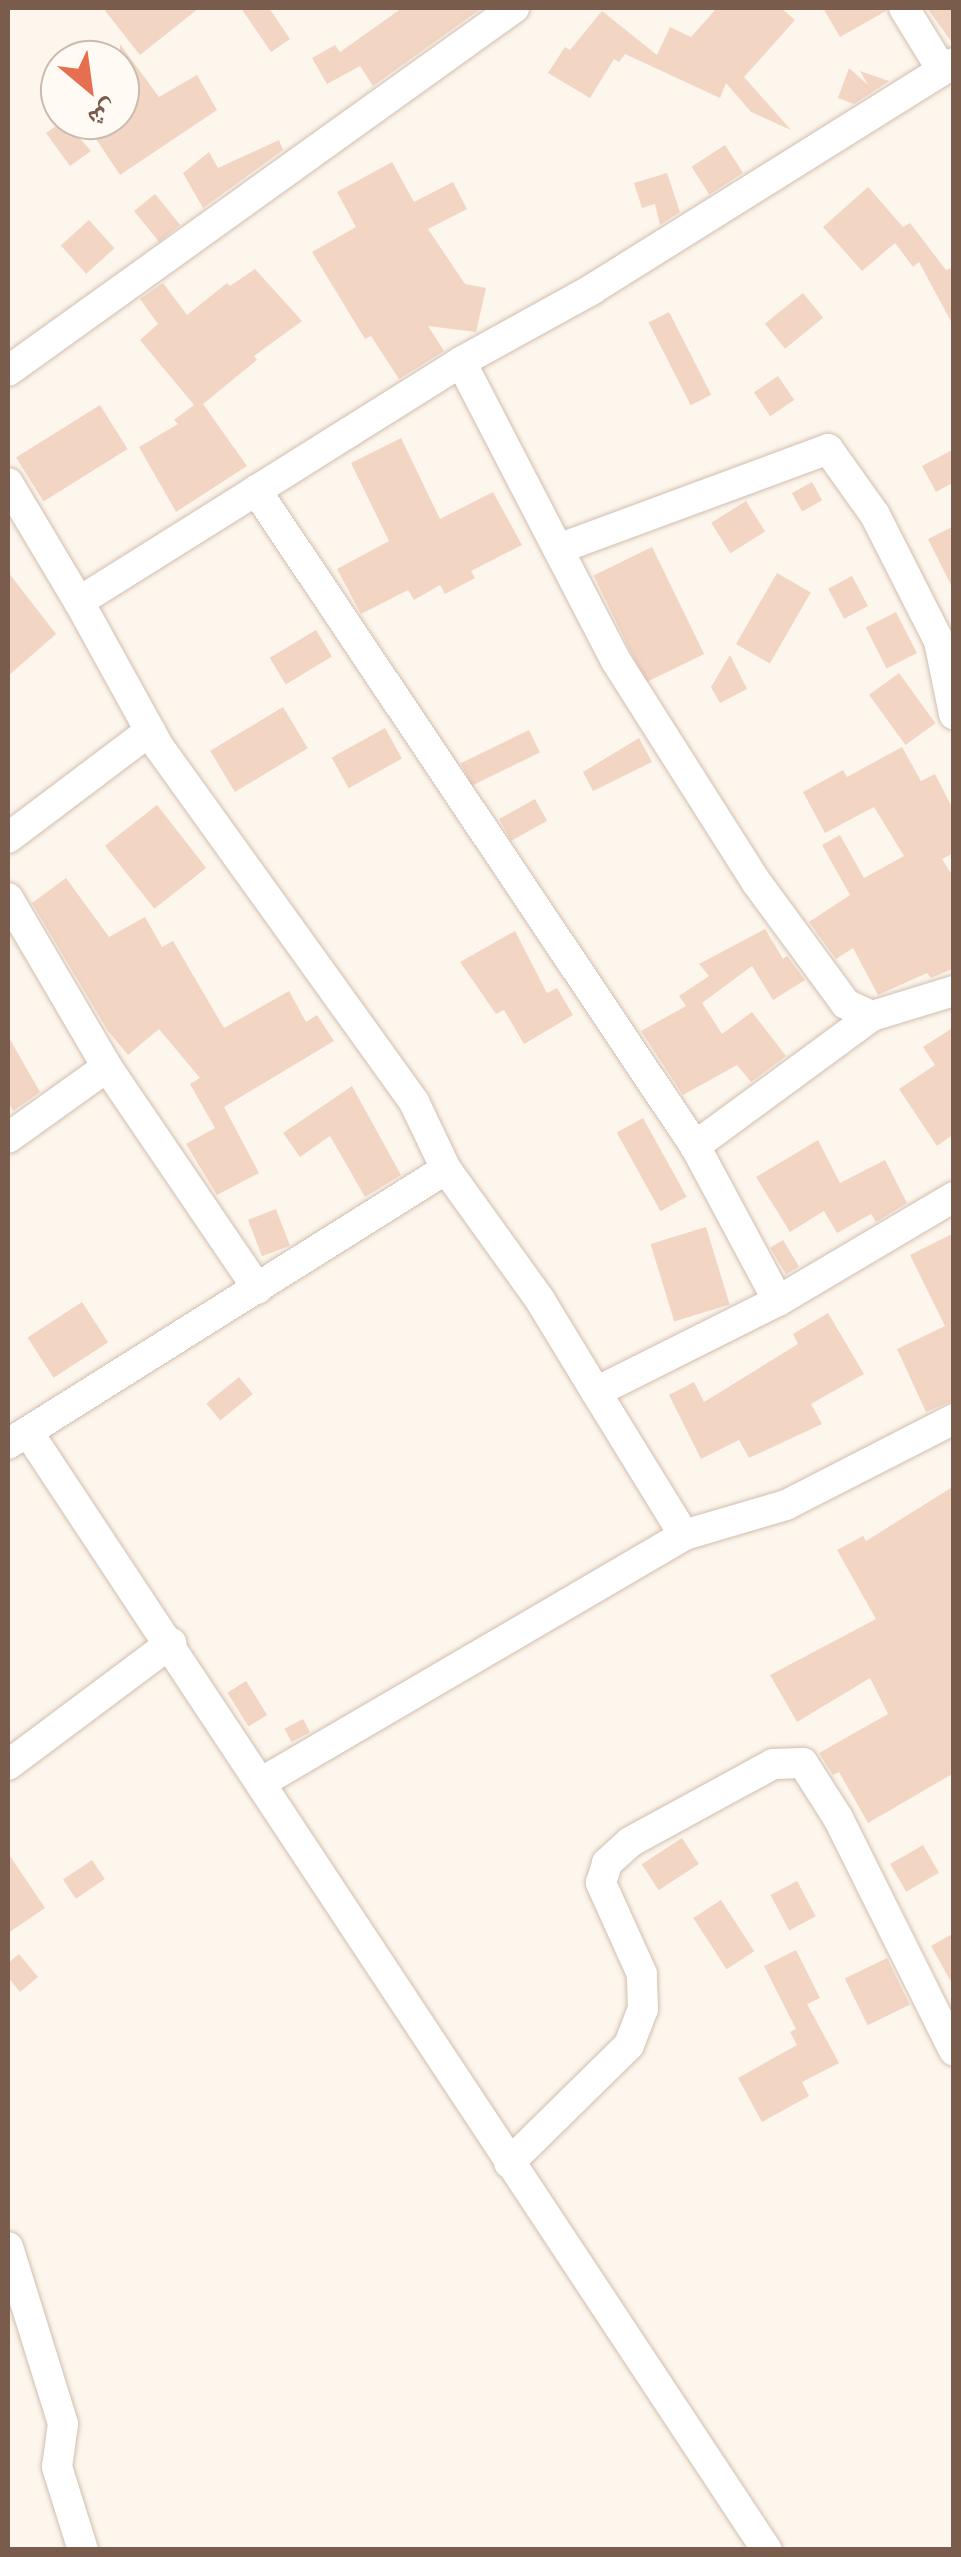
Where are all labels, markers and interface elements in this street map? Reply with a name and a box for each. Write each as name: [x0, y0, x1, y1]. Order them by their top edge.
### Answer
north arrow: [40, 40, 140, 140]
text: ش: [83, 93, 125, 137]

